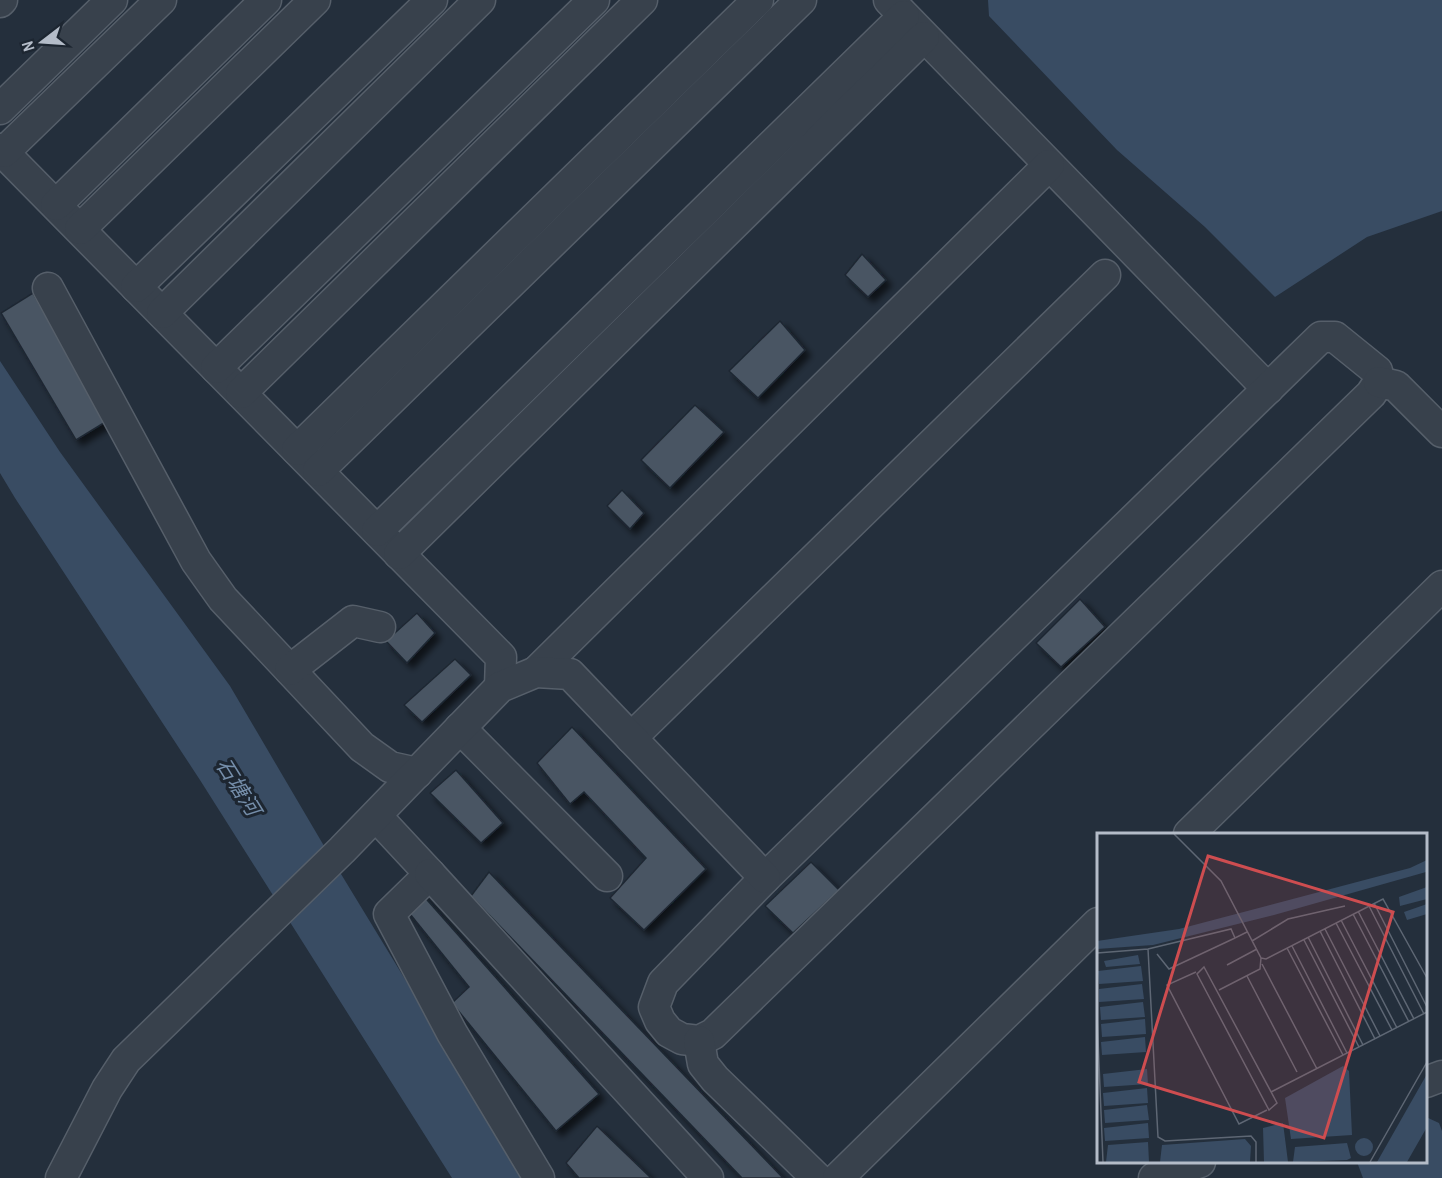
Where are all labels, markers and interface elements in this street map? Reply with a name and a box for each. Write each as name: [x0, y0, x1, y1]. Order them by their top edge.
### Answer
north arrow: [12, 12, 72, 72]
text: N: [16, 39, 40, 54]
water label: 石塘河: [209, 752, 270, 825]
inset map: [1097, 833, 1427, 1163]

